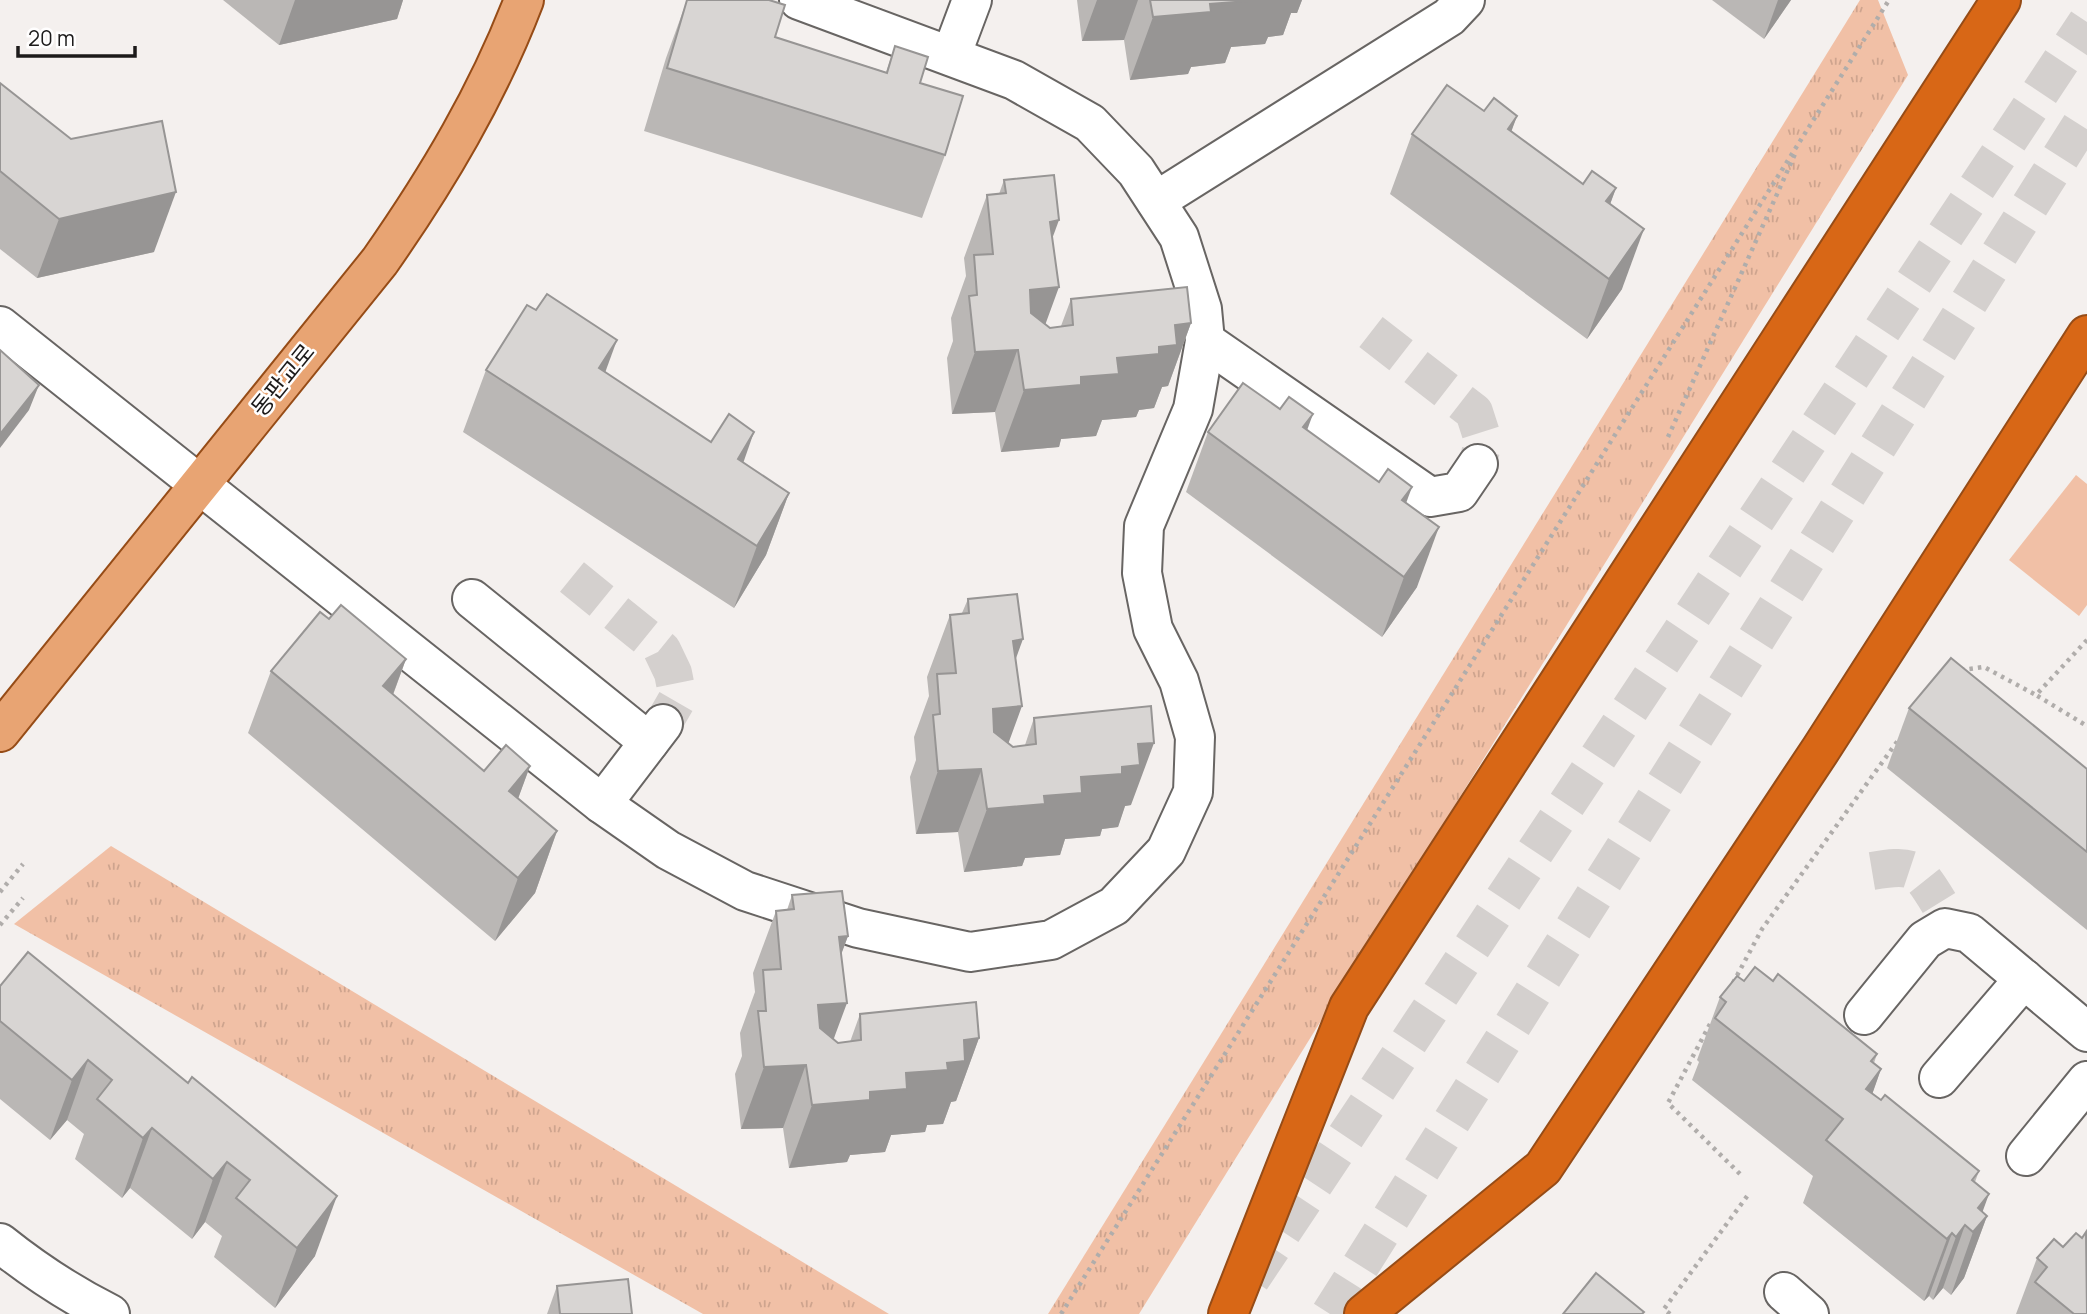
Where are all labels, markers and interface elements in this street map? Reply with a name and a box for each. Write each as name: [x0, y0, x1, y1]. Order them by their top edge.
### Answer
scale bar: [18, 14, 135, 58]
text: 20 m: [28, 24, 75, 52]
street label: 동판교로: [243, 336, 321, 422]

